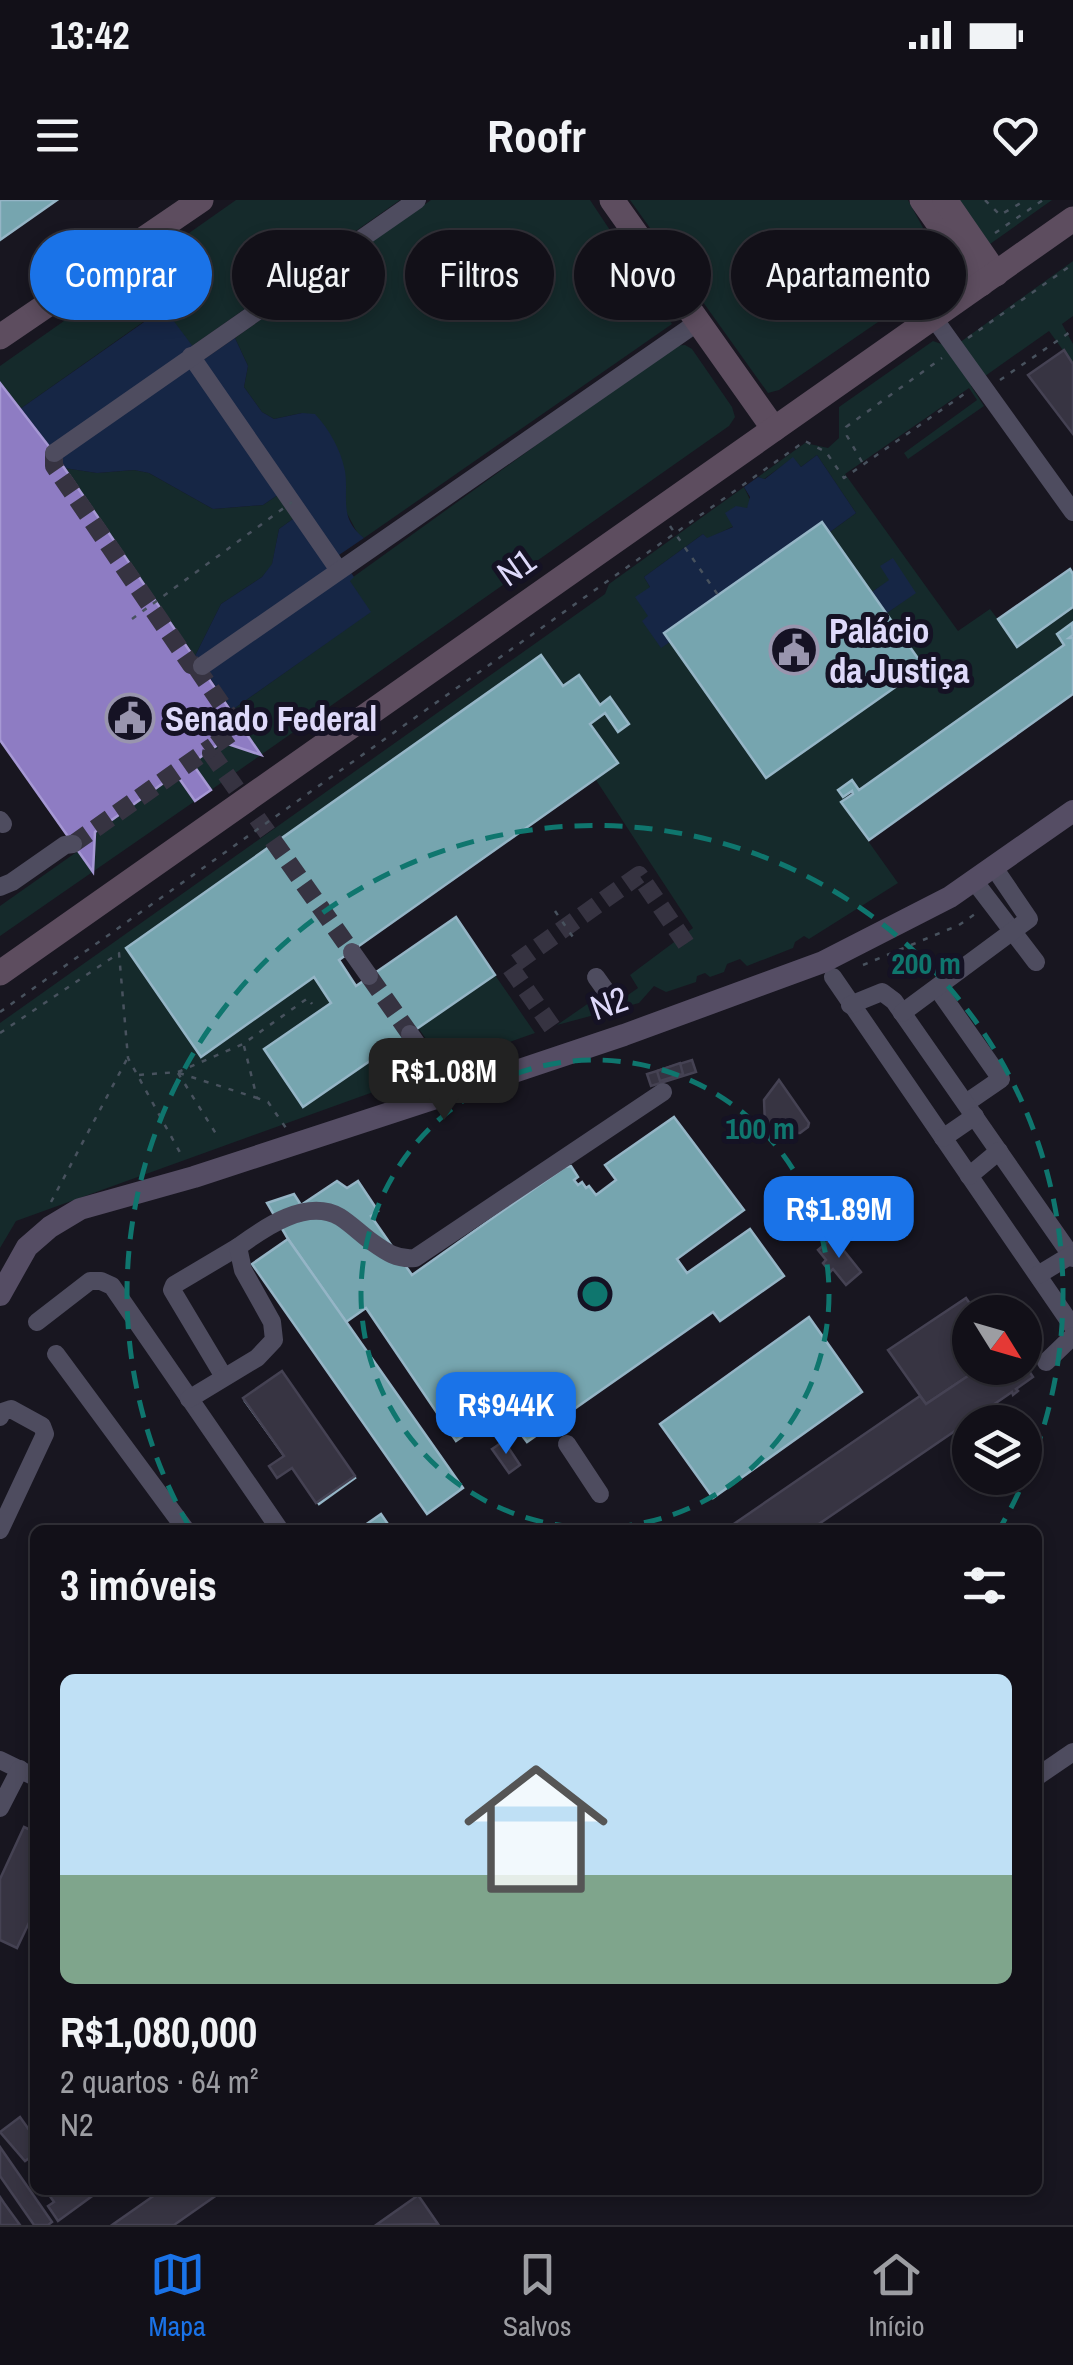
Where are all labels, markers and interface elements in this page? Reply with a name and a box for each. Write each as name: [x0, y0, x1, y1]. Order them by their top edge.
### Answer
text: 13:42: [50, 10, 130, 61]
text: Roofr: [487, 105, 586, 166]
icon: menu: [30, 108, 85, 163]
icon: heart: [988, 108, 1043, 163]
chip: Comprar: [30, 230, 212, 320]
chip: Alugar: [232, 230, 385, 320]
chip: Filtros: [405, 230, 554, 320]
chip: Novo: [574, 230, 711, 320]
chip: Apartamento: [731, 230, 966, 320]
street label: N1: [487, 537, 545, 597]
place label: Palácio da Justiça: [829, 607, 969, 694]
public building icon: Palácio da Justiça: [768, 624, 820, 676]
public building icon: Senado Federal: [104, 692, 156, 744]
place label: Senado Federal: [165, 695, 377, 742]
text: 200 m: [891, 943, 961, 983]
street label: N2: [584, 975, 634, 1031]
pin: R$1.08M: [352, 1038, 536, 1123]
text: R$1.08M: [391, 1049, 497, 1092]
text: 100 m: [725, 1108, 795, 1148]
pin: R$1.89M: [747, 1176, 931, 1261]
text: R$1.89M: [786, 1187, 892, 1230]
centre of rings: [577, 1276, 613, 1312]
north arrow: [952, 1295, 1042, 1385]
map controls: [952, 1295, 1042, 1495]
pin: R$944K: [425, 1372, 587, 1457]
text: R$944K: [458, 1383, 554, 1426]
button: layers: [952, 1405, 1042, 1495]
text: 3 imóveis: [60, 1557, 217, 1613]
icon: filters: [957, 1558, 1012, 1613]
icon: home: [446, 1739, 626, 1919]
text: R$1,080,000: [60, 2004, 257, 2060]
text: 2 quartos · 64 m²: [60, 2060, 258, 2103]
text: N2: [60, 2103, 94, 2146]
tab: Mapa: [148, 2247, 206, 2345]
tab: Salvos: [503, 2247, 572, 2345]
tab: Início: [868, 2247, 925, 2345]

